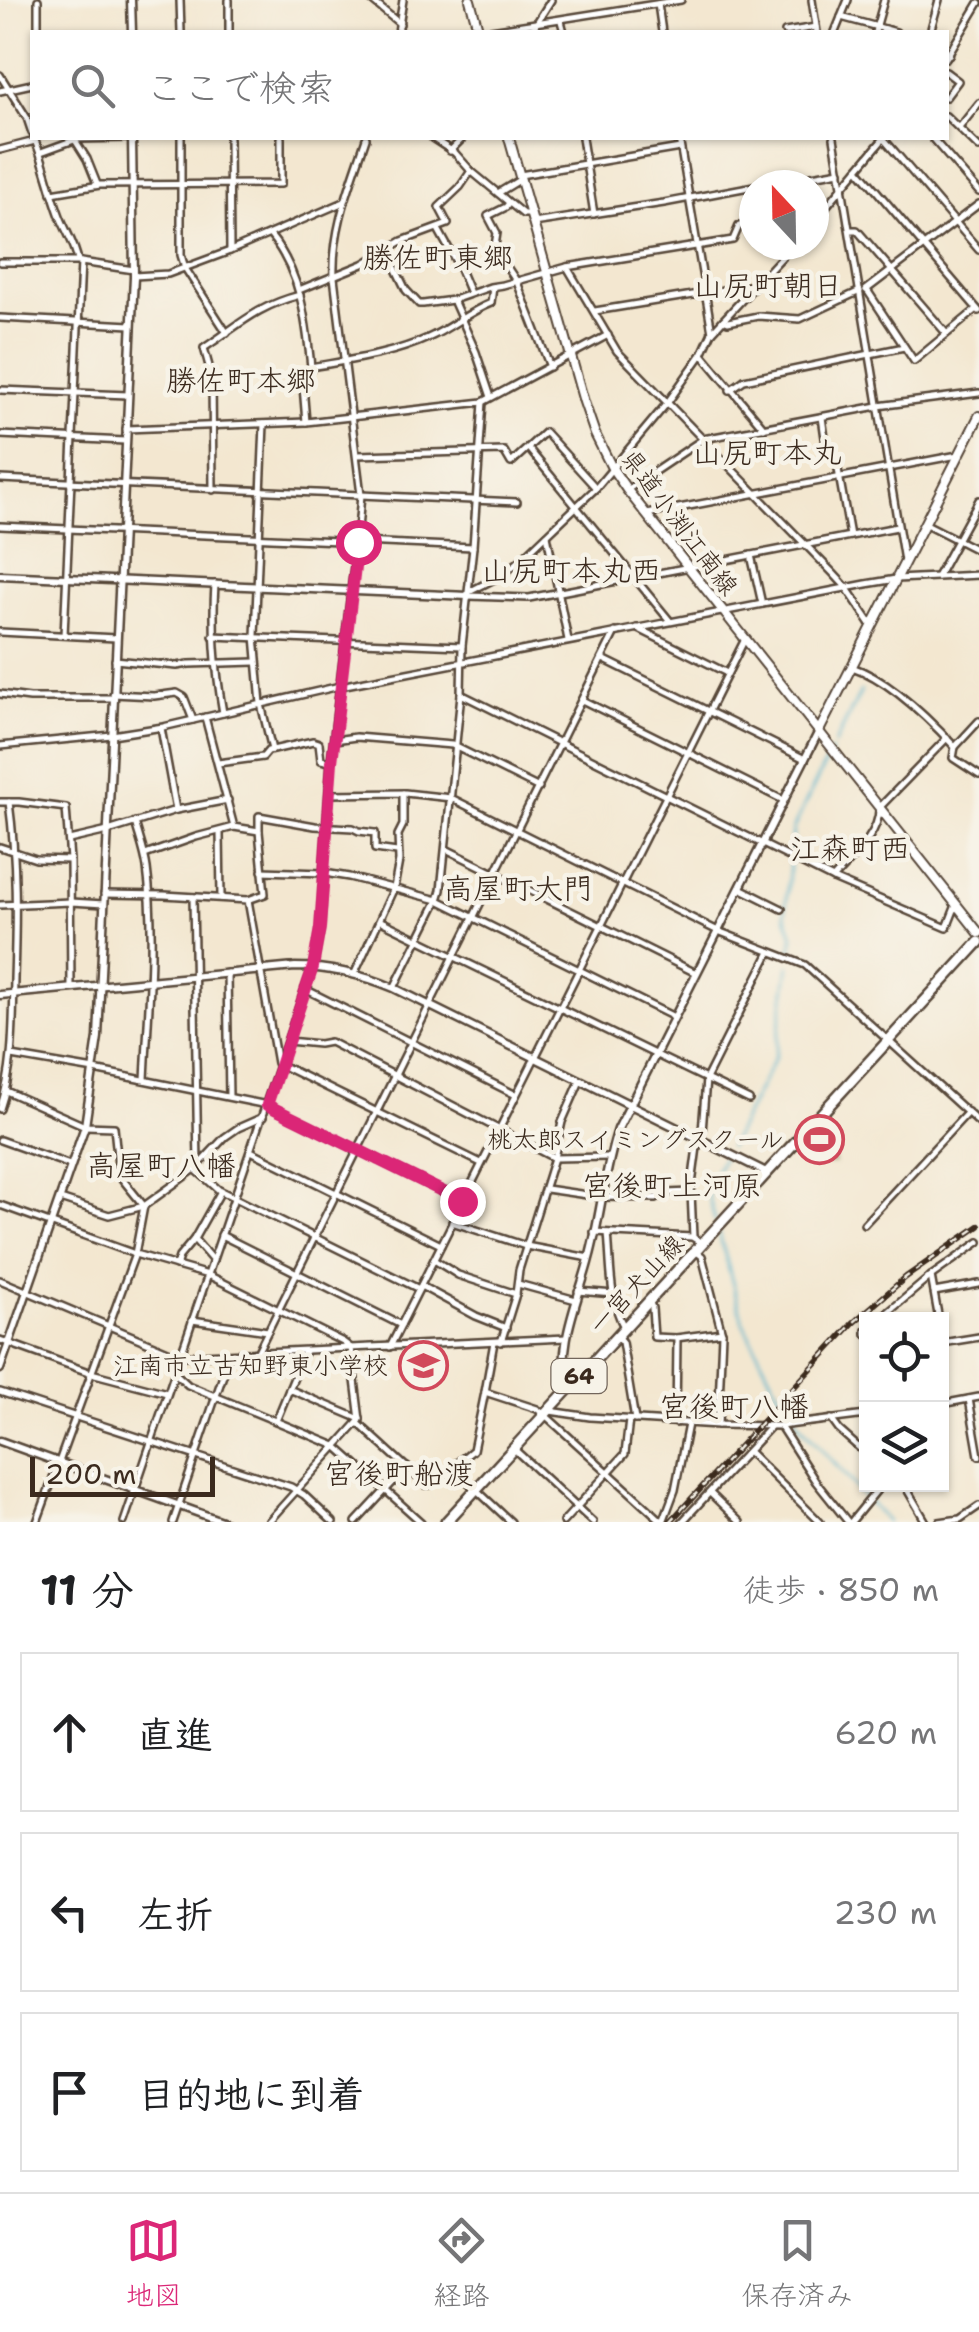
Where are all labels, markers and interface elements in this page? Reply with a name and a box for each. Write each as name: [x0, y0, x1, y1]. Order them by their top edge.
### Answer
search box: [30, 30, 949, 140]
icon: search: [65, 58, 120, 113]
text: ここで検索: [145, 62, 335, 113]
north arrow: [739, 170, 829, 260]
district label: 勝佐町東郷: [363, 237, 513, 278]
district label: 山尻町朝日: [693, 265, 843, 306]
district label: 勝佐町本郷: [166, 360, 316, 401]
district label: 山尻町本丸: [692, 432, 842, 473]
street label: 県道小渕江南線: [614, 442, 746, 602]
route start: [336, 520, 382, 566]
district label: 山尻町本丸西: [481, 550, 661, 591]
district label: 江森町西: [790, 828, 910, 869]
district label: 高屋町大門: [443, 868, 593, 909]
sports icon: 桃太郎スイミングスクール: [793, 1113, 845, 1165]
place label: 桃太郎スイミングスクール: [487, 1122, 784, 1156]
district label: 高屋町八幡: [86, 1145, 236, 1186]
district label: 宮後町上河原: [582, 1165, 762, 1206]
route end: [440, 1179, 486, 1225]
street label: 一宮犬山線: [581, 1227, 691, 1341]
map controls: [859, 1312, 949, 1492]
button: locate: [859, 1312, 949, 1402]
school or university icon: 江南市立古知野東小学校: [397, 1339, 449, 1391]
place label: 江南市立古知野東小学校: [113, 1348, 388, 1382]
road number: 64: [552, 1359, 606, 1393]
district label: 宮後町八幡: [659, 1386, 809, 1427]
button: layers: [859, 1402, 949, 1492]
scale bar: [30, 1452, 215, 1496]
district label: 宮後町船渡: [324, 1453, 474, 1494]
text: 200 m: [45, 1455, 136, 1493]
text: 11 分: [40, 1562, 134, 1618]
text: 徒歩 · 850 m: [742, 1568, 939, 1611]
icon: ahead: [42, 1705, 97, 1760]
text: 直進: [137, 1709, 213, 1760]
text: 620 m: [834, 1711, 937, 1754]
icon: left: [42, 1885, 97, 1940]
text: 左折: [137, 1889, 213, 1940]
text: 230 m: [834, 1891, 937, 1934]
icon: arrive: [42, 2065, 97, 2120]
text: 目的地に到着: [137, 2069, 365, 2120]
tab: 地図: [126, 2213, 182, 2314]
tab: 経路: [433, 2213, 489, 2314]
tab: 保存済み: [741, 2213, 853, 2314]

